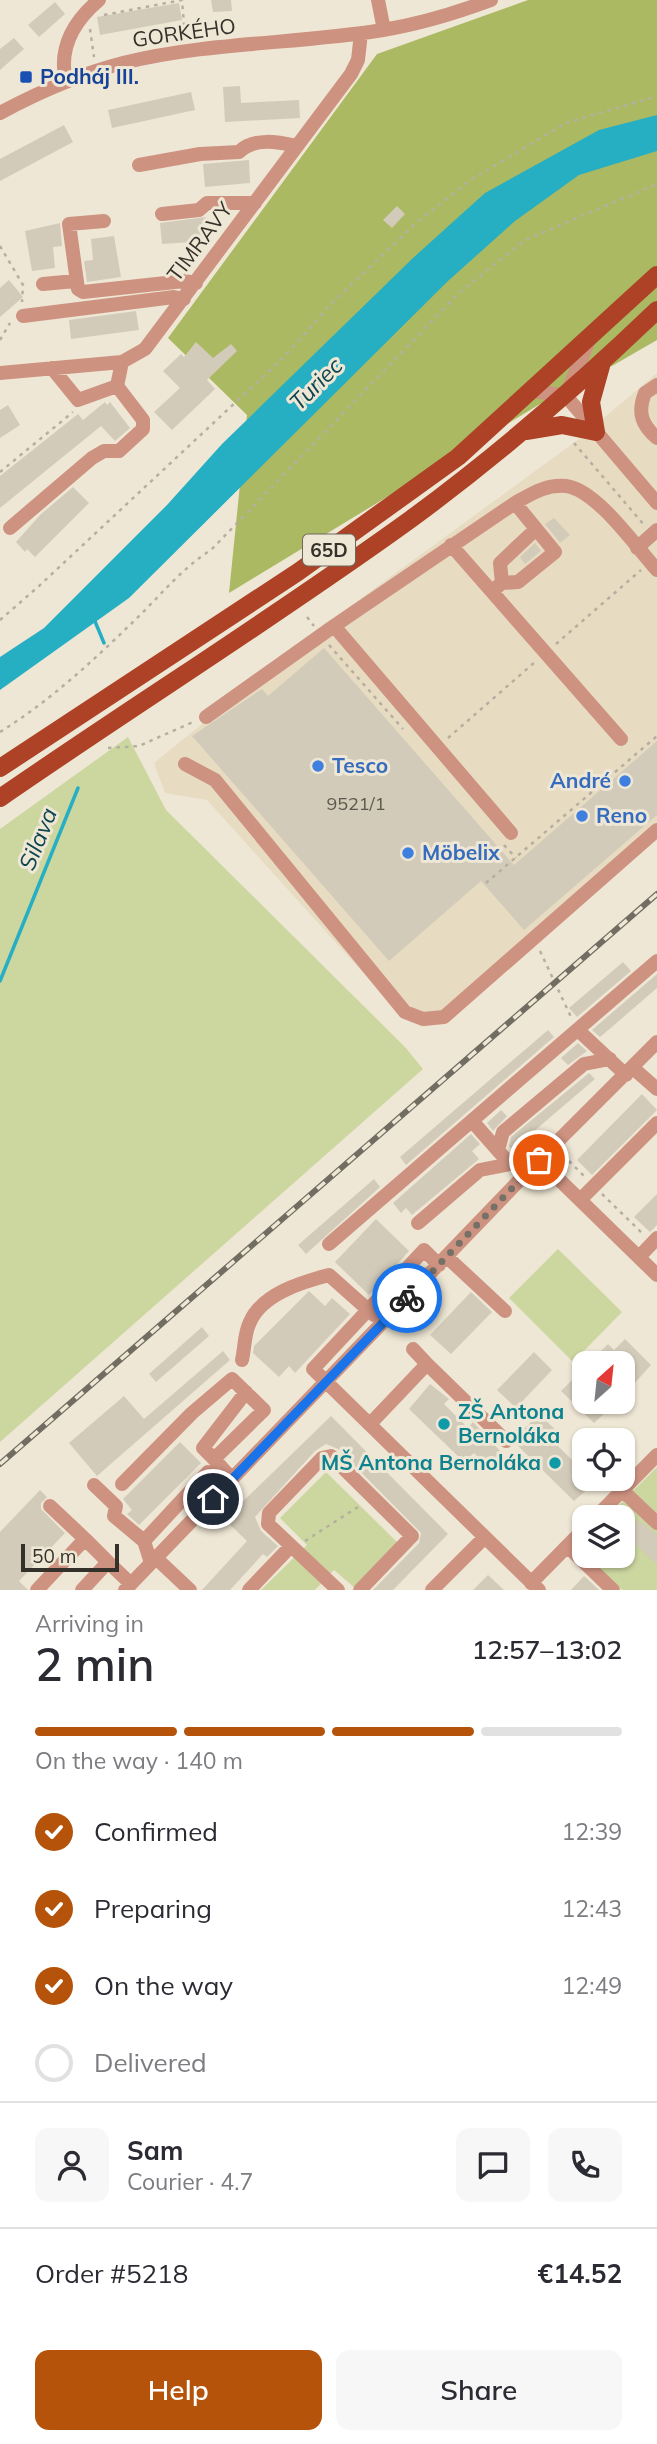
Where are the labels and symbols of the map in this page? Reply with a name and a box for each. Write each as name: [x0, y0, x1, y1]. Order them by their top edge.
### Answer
street label: GORKÉHO: [131, 12, 237, 52]
place label: Podháj III.: [40, 63, 139, 89]
marker: Podháj III.: [18, 69, 34, 85]
street label: TIMRAVY: [161, 197, 238, 286]
water label: Turiec: [283, 351, 349, 416]
road number: 65D: [303, 534, 355, 566]
place label: Tesco: [332, 752, 388, 778]
marker: Tesco: [310, 758, 326, 774]
place label: André: [550, 767, 611, 793]
marker: André: [617, 773, 633, 789]
house number: 9521/1: [326, 792, 386, 815]
place label: Reno: [596, 802, 647, 828]
water label: Silava: [12, 803, 63, 874]
marker: Reno: [574, 808, 590, 824]
place label: Möbelix: [422, 839, 500, 865]
marker: Möbelix: [400, 845, 416, 861]
pin: [509, 1130, 569, 1190]
courier: [372, 1263, 442, 1333]
north arrow: [572, 1351, 635, 1414]
place label: ZŠ Antona Bernoláka: [458, 1398, 564, 1448]
marker: ZŠ Antona Bernoláka: [436, 1416, 452, 1432]
place label: MŠ Antona Bernoláka: [321, 1449, 541, 1475]
marker: MŠ Antona Bernoláka: [547, 1455, 563, 1471]
pin: [183, 1469, 243, 1529]
scale bar: [21, 1541, 119, 1573]

